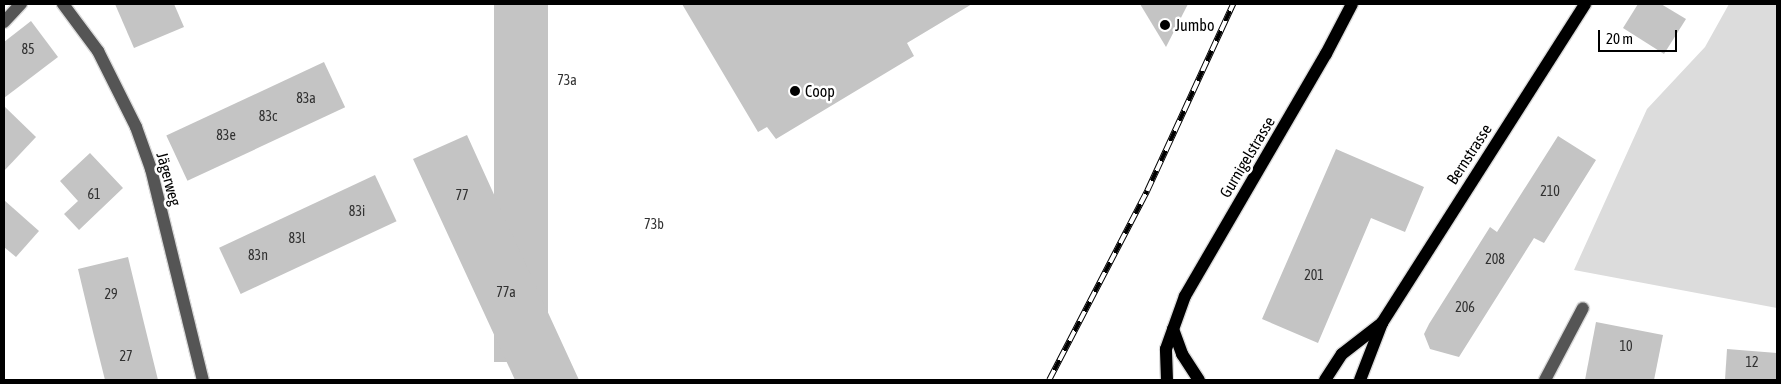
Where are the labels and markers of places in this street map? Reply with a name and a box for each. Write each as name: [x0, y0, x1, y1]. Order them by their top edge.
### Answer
place label: Jumbo: [1175, 15, 1214, 35]
marker: Jumbo: [1159, 19, 1171, 31]
place label: Coop: [805, 81, 835, 101]
marker: Coop: [789, 85, 801, 97]

